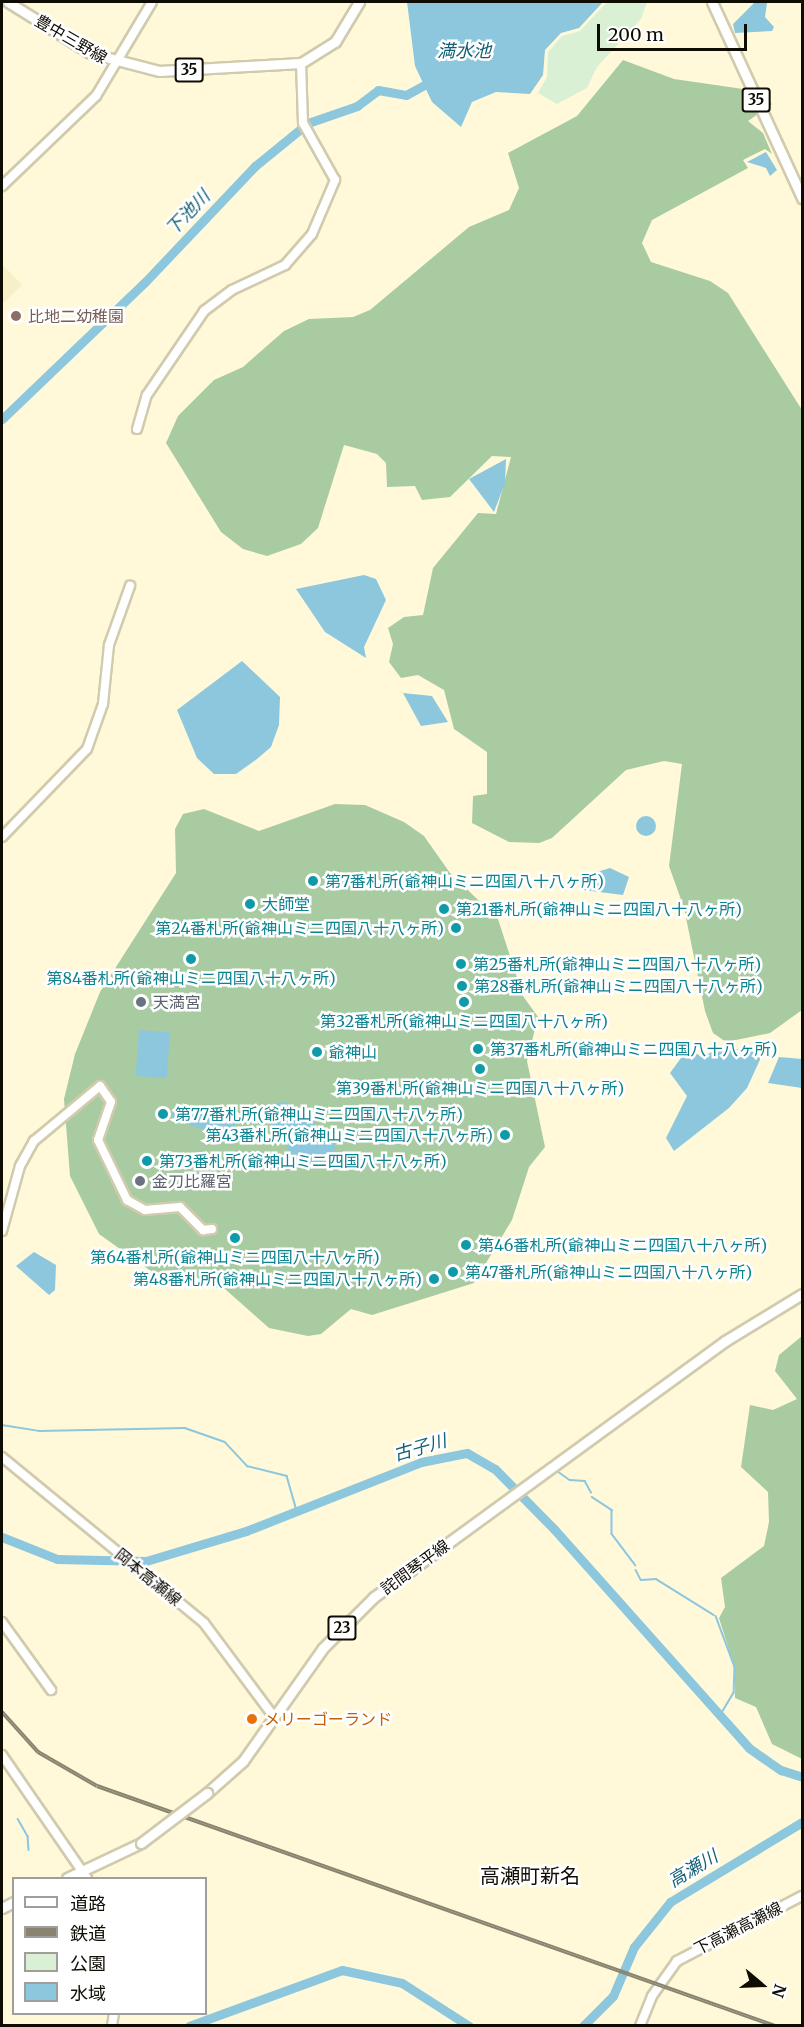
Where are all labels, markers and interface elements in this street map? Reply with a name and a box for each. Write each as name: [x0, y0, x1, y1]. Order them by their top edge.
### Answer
street label: 豊中三野線: [32, 11, 110, 67]
scale bar: [600, 12, 750, 50]
text: 200 m: [608, 23, 664, 46]
water label: 満水池: [437, 40, 491, 62]
road number: 35: [174, 58, 204, 82]
road number: 35: [741, 88, 771, 112]
water label: 下池川: [161, 186, 215, 240]
place label: 比地二幼稚園: [28, 306, 124, 326]
marker: 比地二幼稚園: [9, 309, 23, 323]
place label: 第7番札所(爺神山ミニ四国八十八ヶ所): [325, 871, 604, 891]
marker: 第7番札所(爺神山ミニ四国八十八ヶ所): [306, 874, 320, 888]
place label: 大師堂: [262, 894, 310, 914]
marker: 大師堂: [243, 897, 257, 911]
place label: 第21番札所(爺神山ミニ四国八十八ヶ所): [456, 899, 742, 919]
marker: 第21番札所(爺神山ミニ四国八十八ヶ所): [437, 902, 451, 916]
place label: 第24番札所(爺神山ミニ四国八十八ヶ所): [155, 918, 444, 938]
marker: 第24番札所(爺神山ミニ四国八十八ヶ所): [449, 921, 463, 935]
marker: 第84番札所(爺神山ミニ四国八十八ヶ所): [184, 952, 198, 966]
place label: 第25番札所(爺神山ミニ四国八十八ヶ所): [473, 954, 761, 974]
marker: 第25番札所(爺神山ミニ四国八十八ヶ所): [454, 957, 468, 971]
place label: 第84番札所(爺神山ミニ四国八十八ヶ所): [46, 968, 336, 988]
place label: 第28番札所(爺神山ミニ四国八十八ヶ所): [474, 976, 763, 996]
marker: 第28番札所(爺神山ミニ四国八十八ヶ所): [455, 979, 469, 993]
place label: 天満宮: [153, 992, 201, 1012]
marker: 天満宮: [134, 995, 148, 1009]
marker: 第32番札所(爺神山ミニ四国八十八ヶ所): [457, 995, 471, 1009]
place label: 第32番札所(爺神山ミニ四国八十八ヶ所): [320, 1011, 608, 1031]
place label: 第37番札所(爺神山ミニ四国八十八ヶ所): [490, 1039, 777, 1059]
place label: 爺神山: [329, 1042, 377, 1062]
marker: 第37番札所(爺神山ミニ四国八十八ヶ所): [471, 1042, 485, 1056]
marker: 爺神山: [310, 1045, 324, 1059]
marker: 第39番札所(爺神山ミニ四国八十八ヶ所): [473, 1062, 487, 1076]
place label: 第39番札所(爺神山ミニ四国八十八ヶ所): [336, 1078, 624, 1098]
place label: 第77番札所(爺神山ミニ四国八十八ヶ所): [175, 1104, 463, 1124]
marker: 第77番札所(爺神山ミニ四国八十八ヶ所): [156, 1107, 170, 1121]
place label: 第43番札所(爺神山ミニ四国八十八ヶ所): [206, 1125, 493, 1145]
marker: 第43番札所(爺神山ミニ四国八十八ヶ所): [498, 1128, 512, 1142]
place label: 第73番札所(爺神山ミニ四国八十八ヶ所): [159, 1151, 447, 1171]
marker: 第73番札所(爺神山ミニ四国八十八ヶ所): [140, 1154, 154, 1168]
place label: 金刀比羅宮: [152, 1171, 232, 1191]
marker: 金刀比羅宮: [133, 1174, 147, 1188]
marker: 第64番札所(爺神山ミニ四国八十八ヶ所): [228, 1231, 242, 1245]
place label: 第46番札所(爺神山ミニ四国八十八ヶ所): [478, 1235, 767, 1255]
marker: 第46番札所(爺神山ミニ四国八十八ヶ所): [459, 1238, 473, 1252]
place label: 第64番札所(爺神山ミニ四国八十八ヶ所): [90, 1247, 380, 1267]
place label: 第47番札所(爺神山ミニ四国八十八ヶ所): [465, 1262, 752, 1282]
marker: 第47番札所(爺神山ミニ四国八十八ヶ所): [446, 1265, 460, 1279]
place label: 第48番札所(爺神山ミニ四国八十八ヶ所): [133, 1269, 422, 1289]
marker: 第48番札所(爺神山ミニ四国八十八ヶ所): [427, 1272, 441, 1286]
water label: 古子川: [391, 1430, 449, 1466]
street label: 詫間琴平線: [377, 1536, 453, 1598]
street label: 岡本高瀬線: [111, 1544, 185, 1610]
road number: 23: [327, 1616, 357, 1640]
place label: メリーゴーランド: [264, 1709, 392, 1729]
marker: メリーゴーランド: [245, 1712, 259, 1726]
water label: 高瀬川: [664, 1846, 722, 1892]
district label: 高瀬町新名: [480, 1863, 580, 1887]
legend: [12, 1877, 207, 2015]
text: 道路: [70, 1892, 106, 1915]
street label: 下高瀬高瀬線: [691, 1898, 785, 1958]
text: 鉄道: [70, 1922, 106, 1945]
text: 公園: [70, 1952, 106, 1975]
north arrow: [732, 1955, 792, 2015]
text: 水域: [70, 1982, 106, 2005]
text: N: [768, 1982, 791, 2000]

